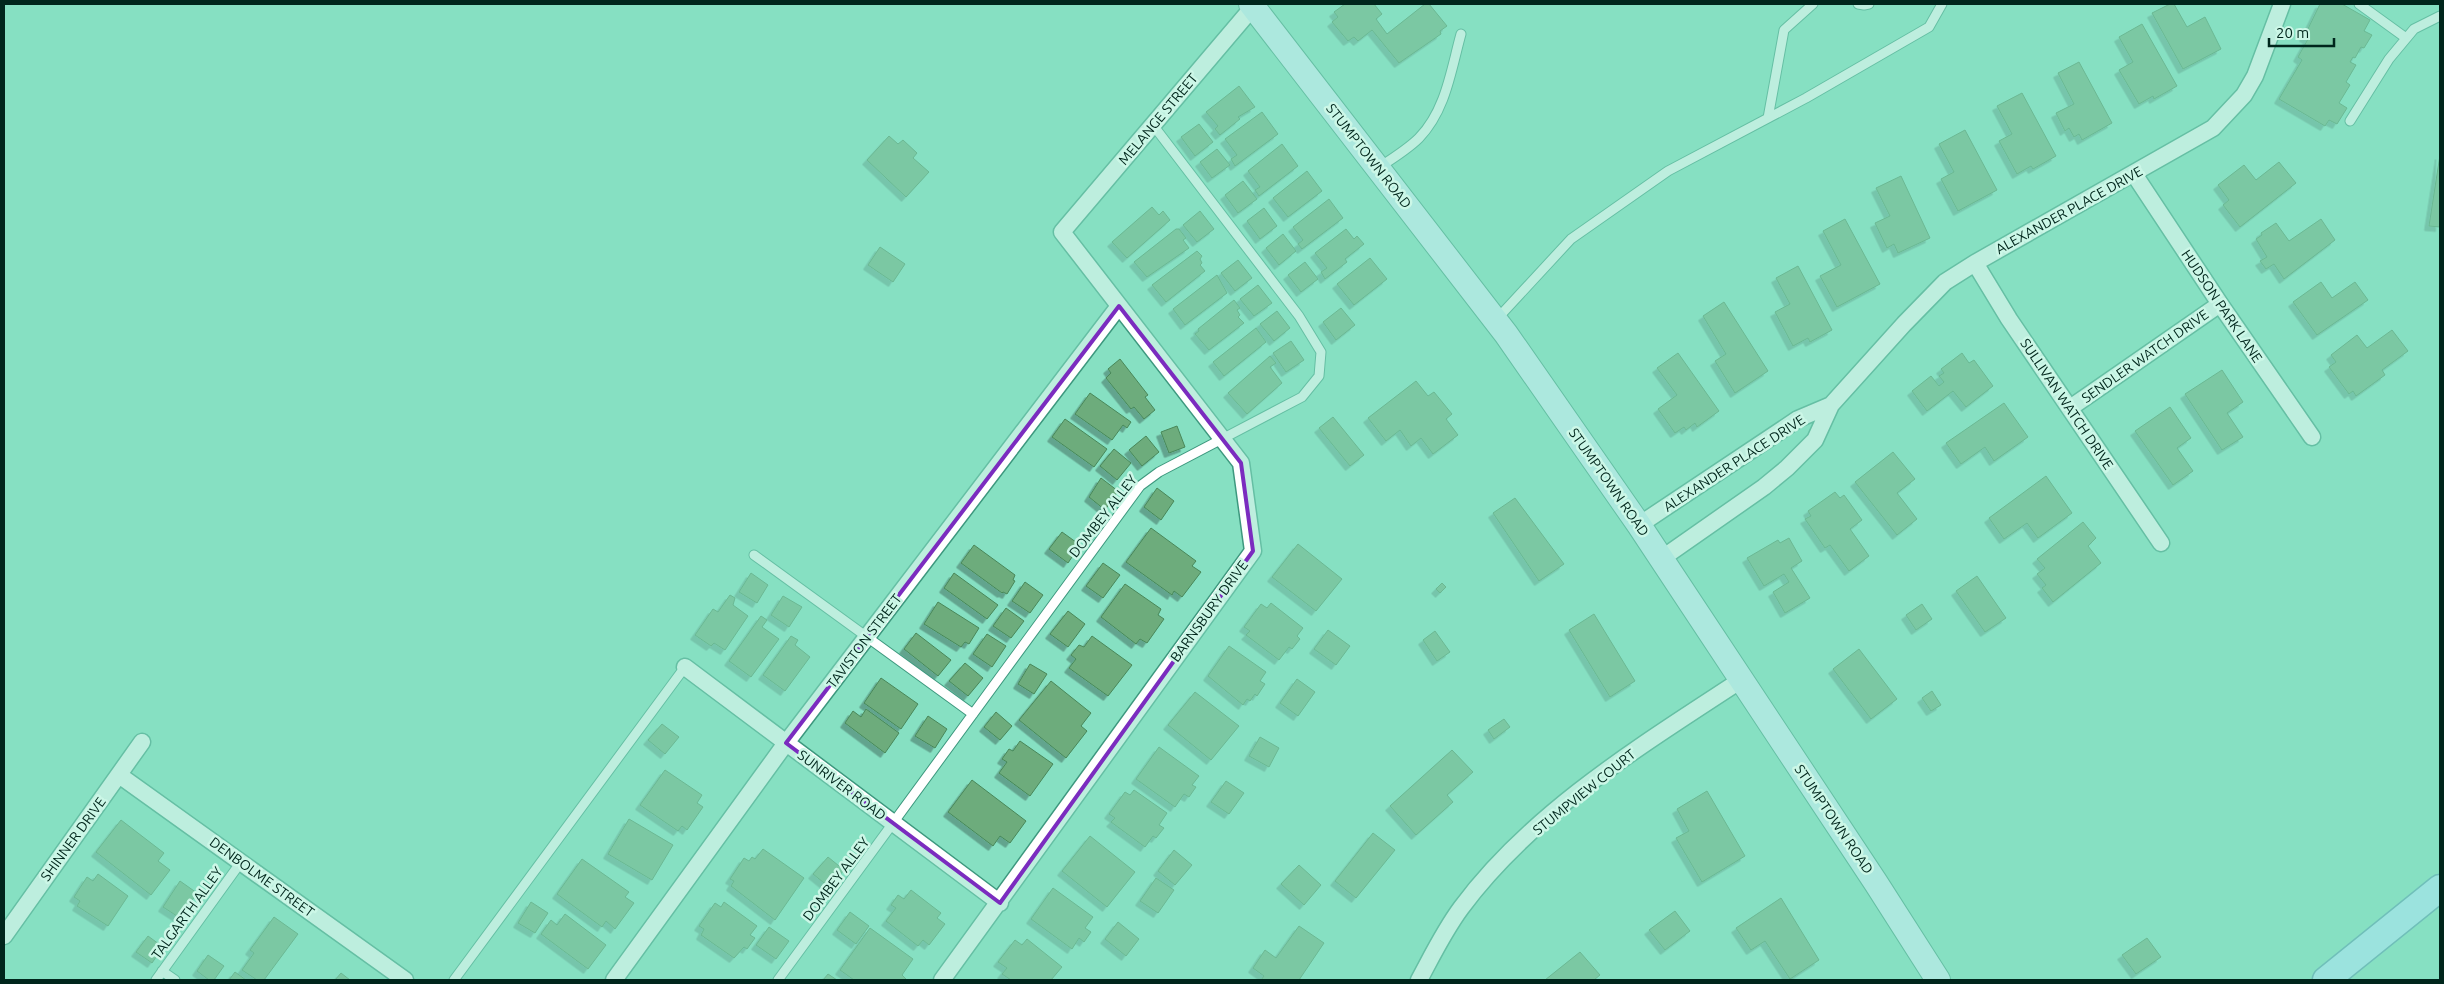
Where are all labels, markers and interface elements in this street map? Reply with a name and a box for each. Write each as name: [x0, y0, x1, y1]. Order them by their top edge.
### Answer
scale bar: [2269, 15, 2334, 47]
text: 20 m: [2276, 24, 2309, 41]
street label: MELANGE STREET: [1115, 70, 1201, 168]
street label: STUMPTOWN ROAD: [1323, 101, 1415, 212]
street label: ALEXANDER PLACE DRIVE: [1993, 163, 2145, 257]
street label: HUDSON PARK LANE: [2178, 247, 2266, 365]
street label: SENDLER WATCH DRIVE: [2079, 306, 2212, 406]
street label: SULLIVAN WATCH DRIVE: [2017, 336, 2117, 473]
street label: ALEXANDER PLACE DRIVE: [1660, 411, 1808, 515]
street label: STUMPTOWN ROAD: [1566, 425, 1652, 539]
street label: DOMBEY ALLEY: [1066, 472, 1140, 560]
street label: BARNSBURY DRIVE: [1167, 557, 1251, 665]
street label: TAVISTON STREET: [823, 590, 905, 691]
street label: STUMPVIEW COURT: [1530, 746, 1639, 838]
street label: SUNRIVER ROAD: [795, 747, 889, 823]
street label: STUMPTOWN ROAD: [1792, 761, 1877, 877]
street label: SHINNER DRIVE: [37, 794, 109, 884]
street label: DENBOLME STREET: [207, 834, 318, 920]
street label: DOMBEY ALLEY: [799, 834, 873, 924]
street label: TALGARTH ALLEY: [148, 864, 226, 962]

